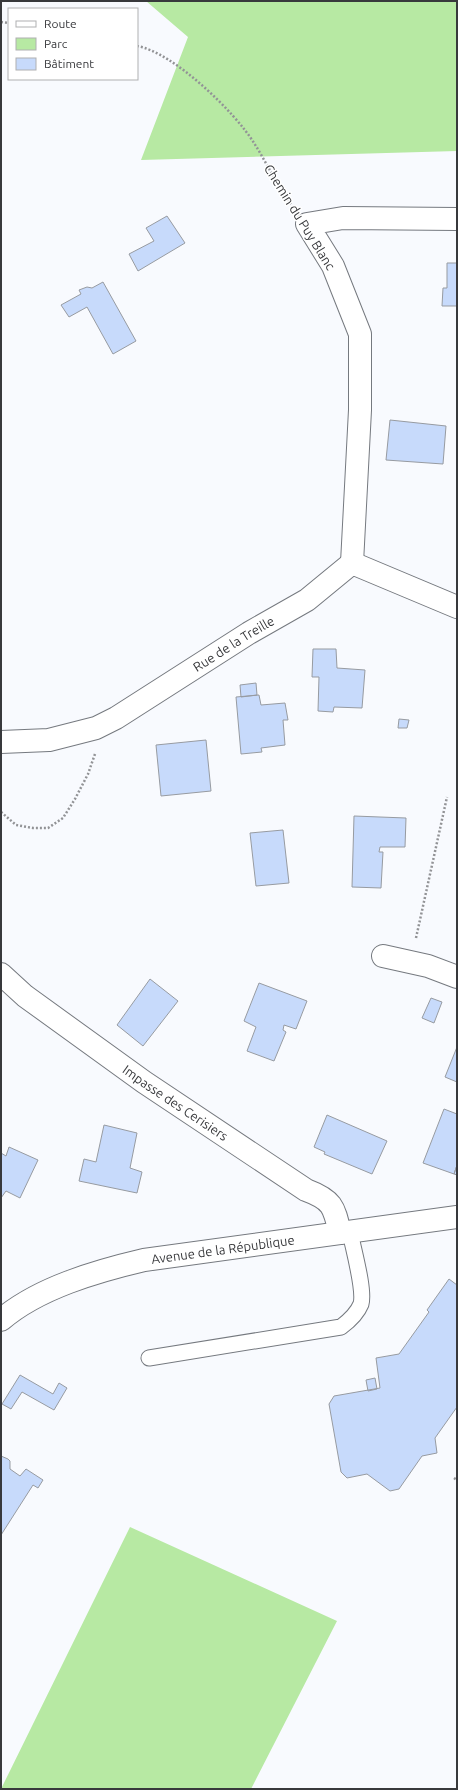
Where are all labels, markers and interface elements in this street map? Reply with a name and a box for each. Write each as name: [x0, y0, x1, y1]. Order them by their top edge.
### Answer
legend: [8, 8, 138, 80]
text: Route: [44, 17, 77, 30]
text: Parc: [44, 37, 68, 50]
text: Bâtiment: [44, 57, 94, 70]
street label: Chemin du Puy Blanc: [262, 162, 338, 272]
street label: Rue de la Treille: [190, 613, 276, 674]
street label: Impasse des Cerisiers: [120, 1062, 231, 1143]
street label: Avenue de la République: [150, 1232, 295, 1266]

